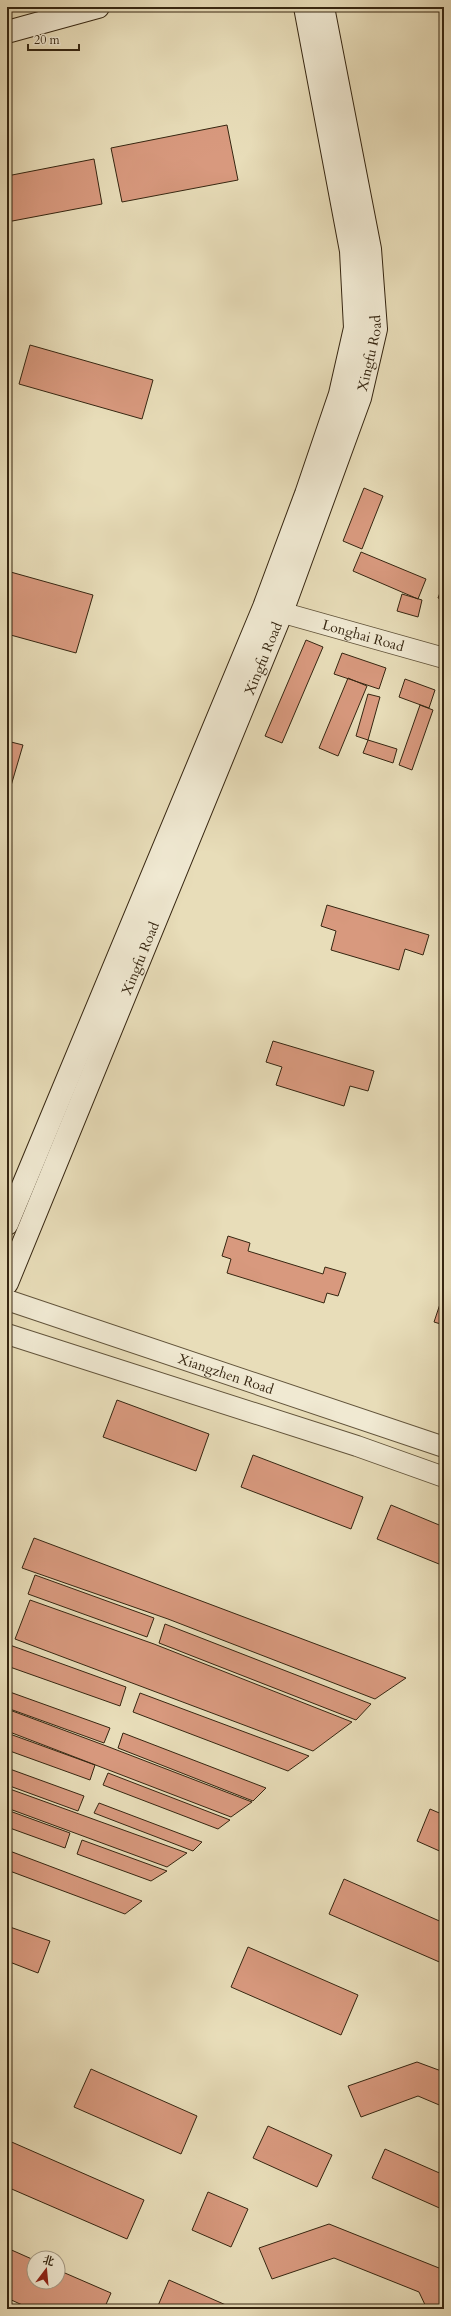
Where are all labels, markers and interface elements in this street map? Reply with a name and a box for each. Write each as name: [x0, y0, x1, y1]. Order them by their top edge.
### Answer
scale bar: [28, 26, 79, 52]
text: 20 m: [34, 32, 61, 48]
street label: Xingfu Road: [353, 314, 386, 393]
street label: Longhai Road: [320, 615, 407, 656]
street label: Xingfu Road: [240, 619, 287, 698]
street label: Xingfu Road: [117, 919, 164, 998]
street label: Xiangzhen Road: [176, 1349, 277, 1399]
north arrow: [26, 2250, 66, 2290]
text: 北: [41, 2252, 56, 2270]

